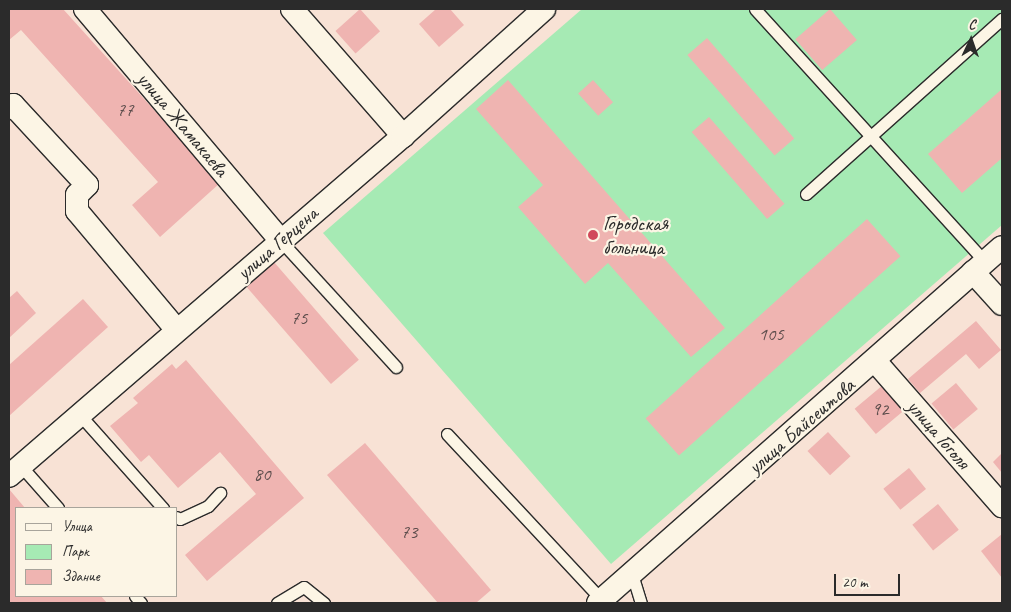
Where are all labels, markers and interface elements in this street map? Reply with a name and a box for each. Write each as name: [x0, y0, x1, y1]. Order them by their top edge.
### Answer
north arrow: [946, 15, 996, 65]
text: С: [968, 16, 976, 33]
street label: улица Жамакаева: [132, 66, 234, 182]
house number: 77: [116, 100, 134, 122]
street label: улица Герцена: [231, 201, 323, 285]
place label: Городская больница: [603, 210, 668, 260]
marker: Городская больница: [587, 229, 599, 241]
house number: 75: [290, 308, 308, 330]
house number: 105: [758, 324, 784, 346]
street label: улица Байсеитова: [742, 373, 860, 479]
street label: улица Гоголя: [902, 394, 976, 474]
house number: 92: [871, 399, 889, 421]
house number: 80: [253, 464, 271, 486]
legend: [15, 507, 178, 597]
text: Улица: [62, 517, 92, 536]
house number: 73: [400, 522, 418, 544]
text: Парк: [62, 542, 89, 561]
scale bar: [836, 564, 902, 596]
text: Здание: [62, 567, 100, 586]
text: 20 m: [842, 573, 868, 592]

